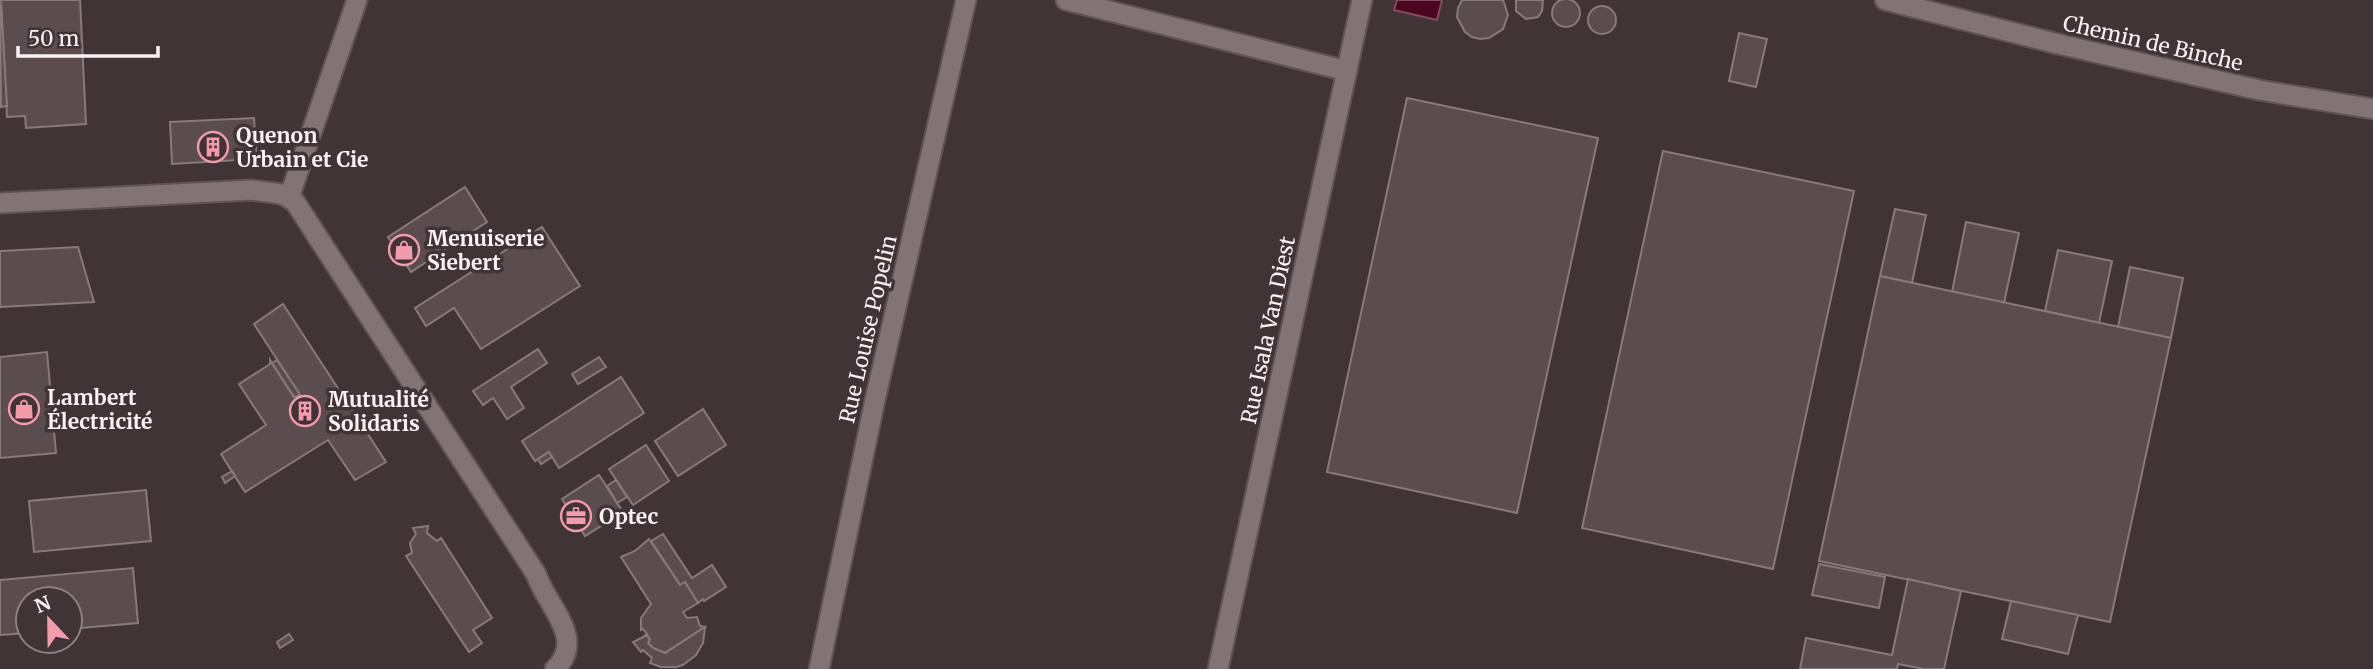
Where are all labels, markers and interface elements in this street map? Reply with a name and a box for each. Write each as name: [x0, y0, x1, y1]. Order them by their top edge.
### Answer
street label: Chemin de Binche: [2061, 9, 2246, 77]
scale bar: [18, 14, 158, 58]
text: 50 m: [28, 25, 79, 52]
place label: Quenon Urbain et Cie: [236, 122, 368, 173]
building icon: Quenon Urbain et Cie: [196, 130, 230, 164]
place label: Menuiserie Siebert: [427, 225, 544, 276]
street label: Rue Louise Popelin: [833, 232, 903, 426]
shop icon: Menuiserie Siebert: [387, 233, 421, 267]
street label: Rue Isala Van Diest: [1235, 234, 1301, 426]
place label: Lambert Électricité: [47, 384, 152, 435]
place label: Mutualité Solidaris: [328, 386, 429, 437]
shop icon: Lambert Électricité: [7, 392, 41, 426]
building icon: Mutualité Solidaris: [288, 394, 322, 428]
office icon: Optec: [559, 499, 593, 533]
place label: Optec: [599, 503, 658, 530]
north arrow: [14, 585, 84, 655]
text: N: [31, 590, 54, 618]

